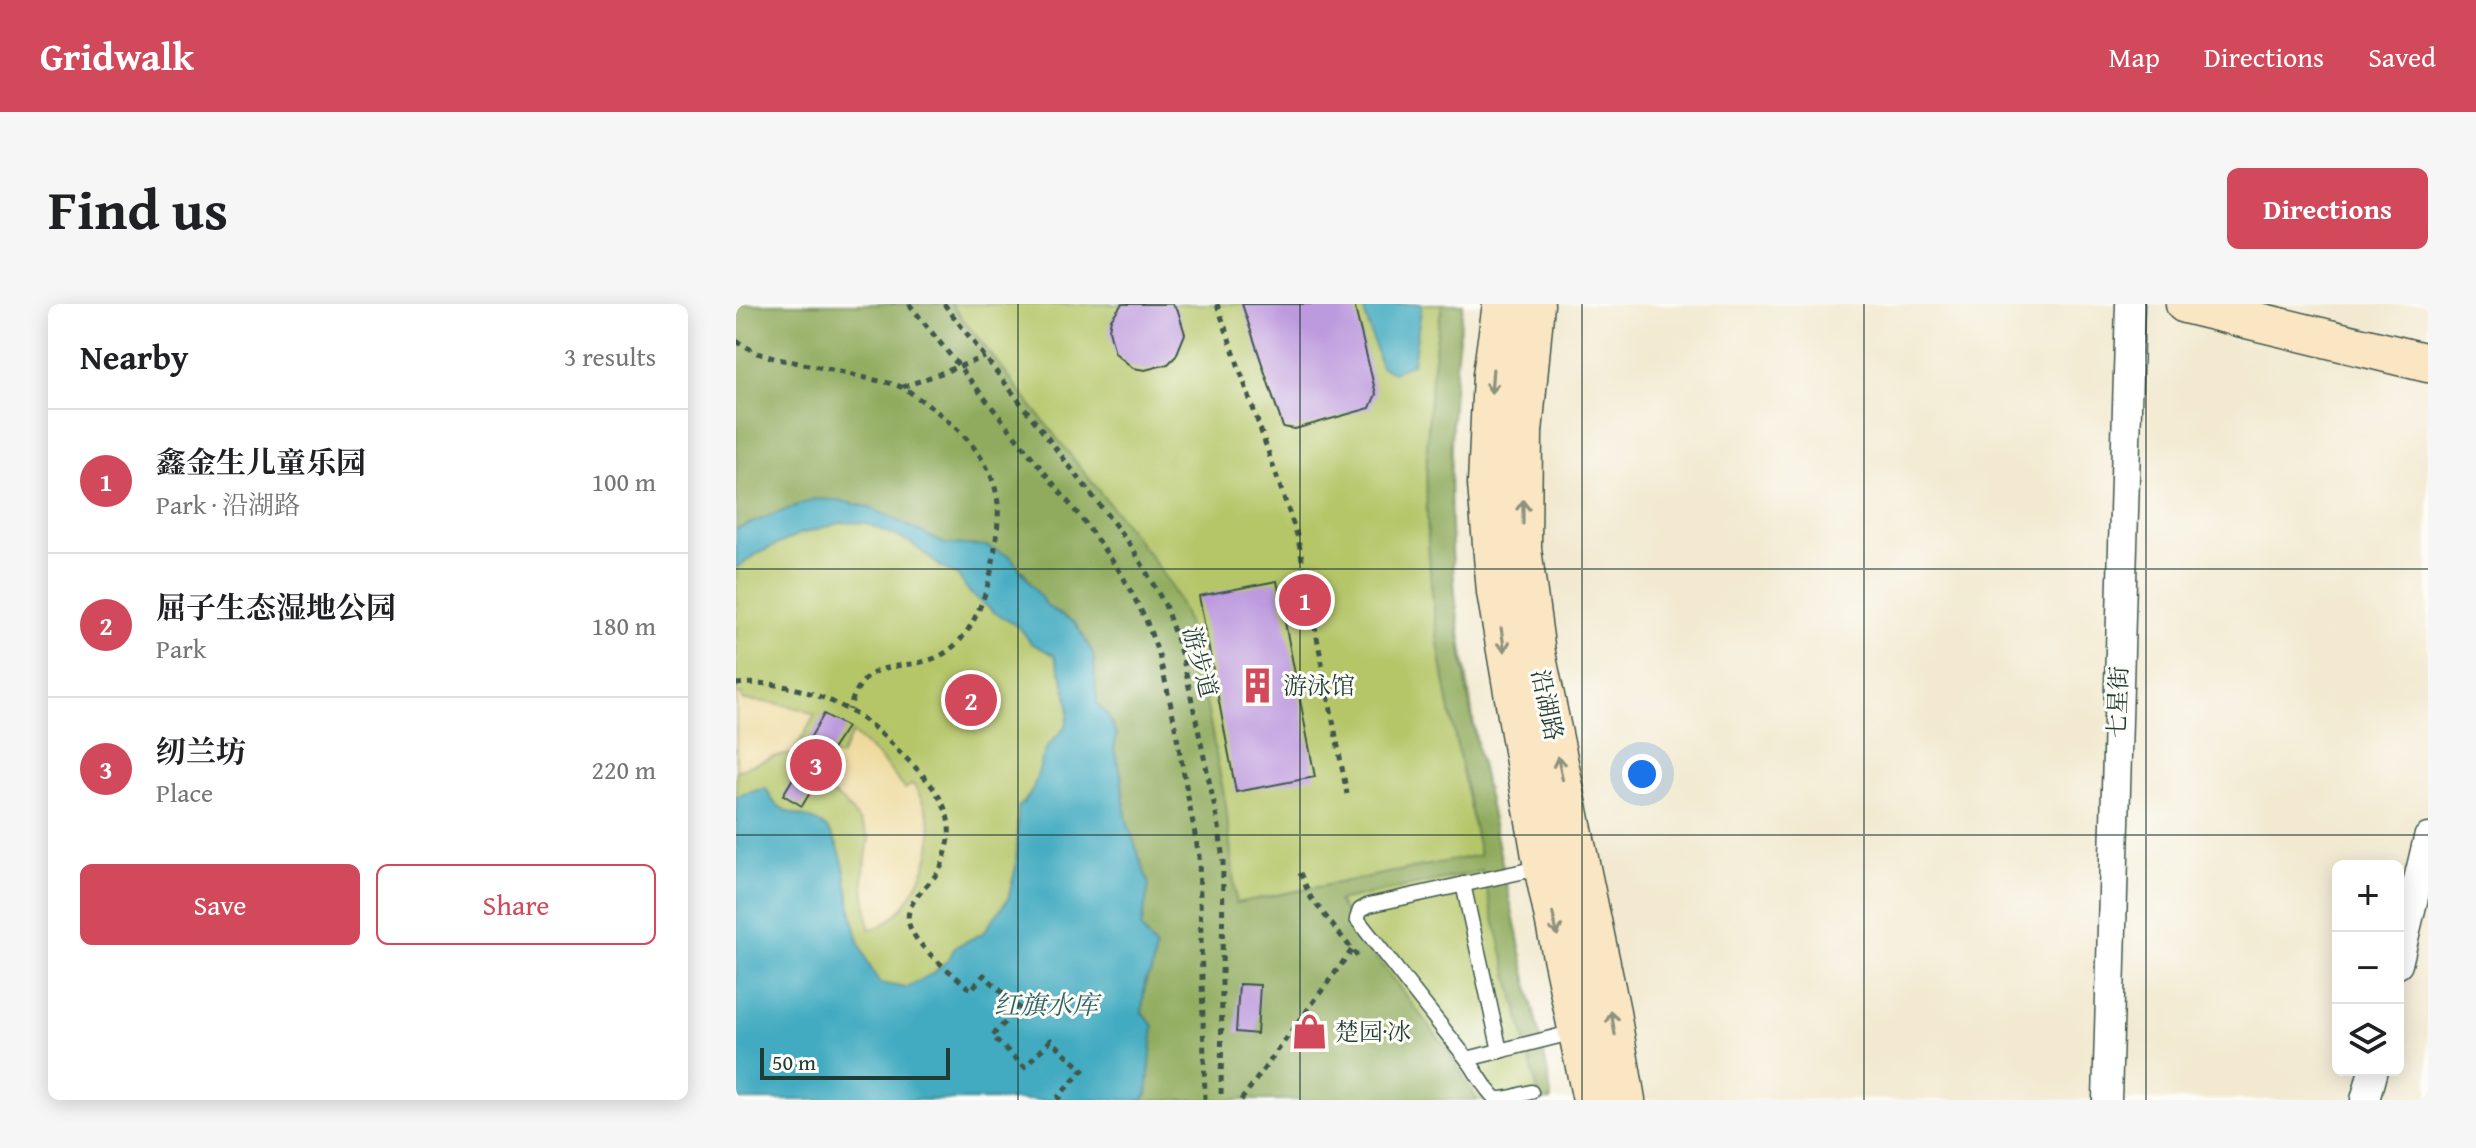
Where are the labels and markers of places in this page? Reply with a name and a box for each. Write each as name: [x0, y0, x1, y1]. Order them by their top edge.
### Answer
pin: 1: [1279, 570, 1331, 630]
building icon: 游泳馆: [1238, 667, 1276, 705]
place label: 游泳馆: [1283, 668, 1355, 703]
pin: 2: [945, 670, 997, 730]
pin: 3: [790, 735, 842, 795]
shop icon: 楚园·冰: [1290, 1013, 1328, 1051]
place label: 楚园·冰: [1335, 1014, 1411, 1049]

